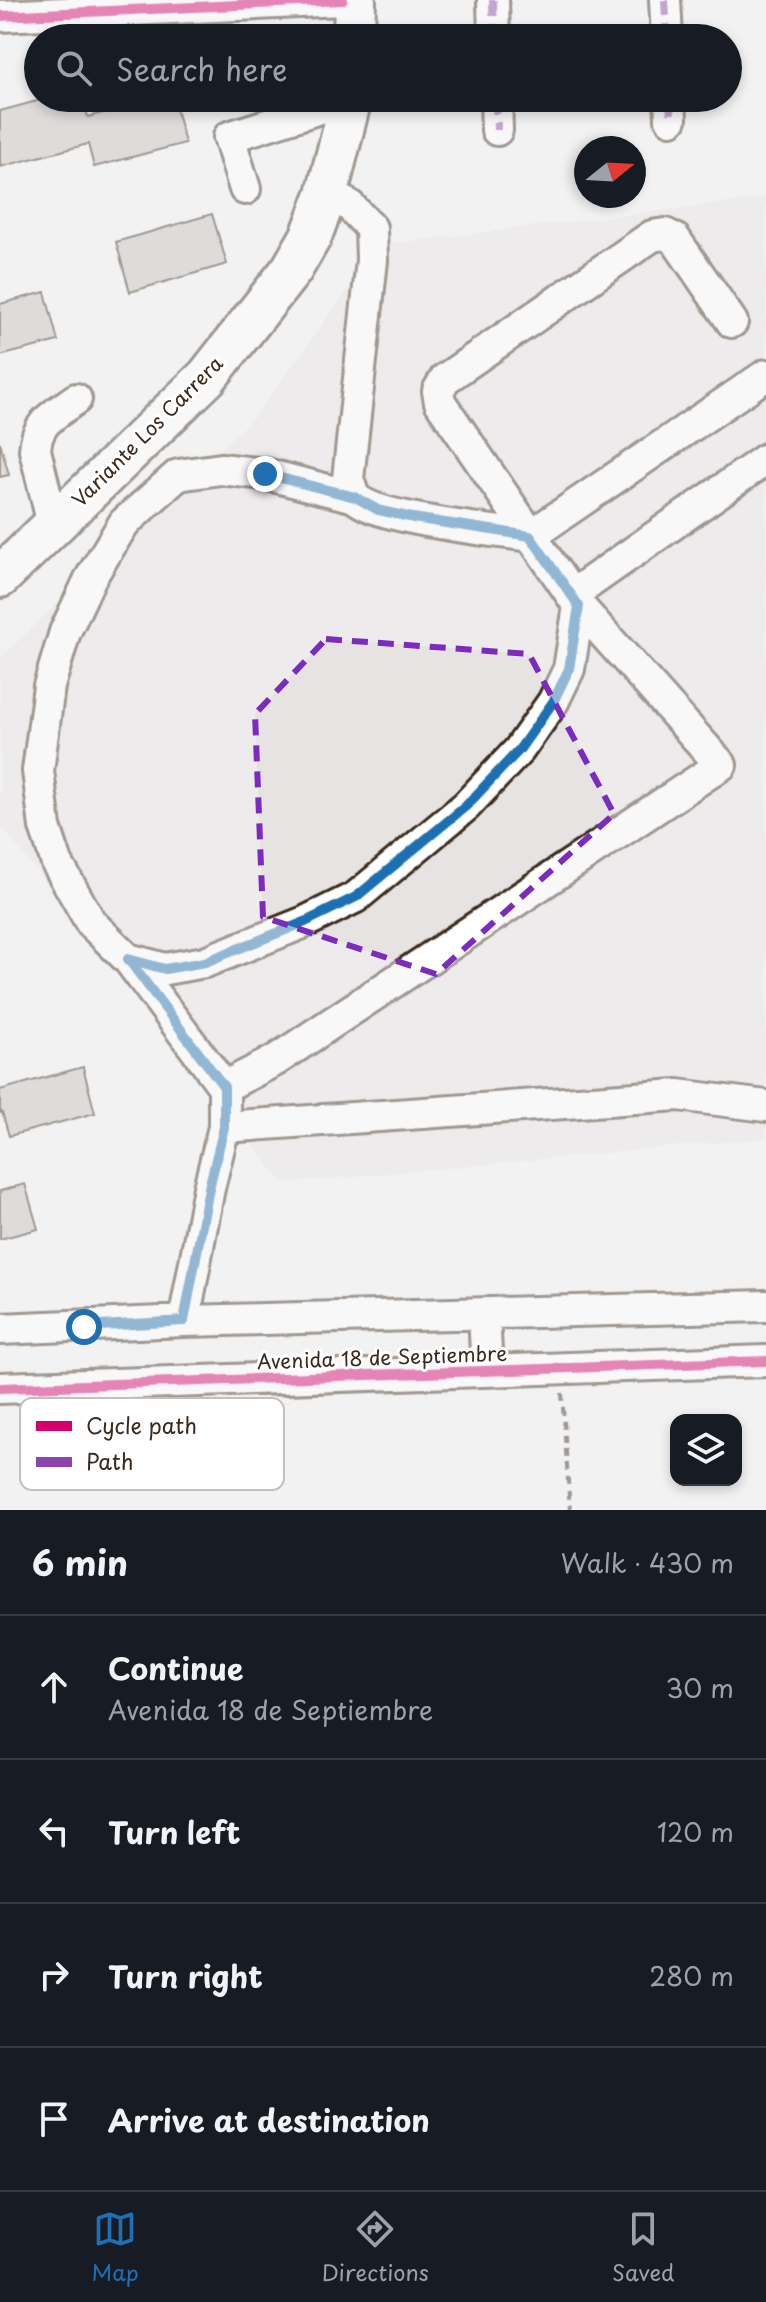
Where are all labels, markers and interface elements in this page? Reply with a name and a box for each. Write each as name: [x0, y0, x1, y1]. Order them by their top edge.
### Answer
search box: [24, 24, 742, 112]
icon: search: [52, 46, 96, 90]
text: Search here: [116, 46, 288, 91]
north arrow: [574, 136, 646, 208]
street label: Variante Los Carrera: [65, 348, 230, 513]
route end: [247, 456, 283, 492]
route start: [66, 1309, 102, 1345]
street label: Avenida 18 de Septiembre: [256, 1338, 508, 1376]
legend: [20, 1398, 284, 1490]
text: Cycle path: [86, 1408, 197, 1441]
map controls: [670, 1414, 742, 1486]
button: layers: [670, 1414, 742, 1486]
text: Path: [86, 1444, 134, 1477]
text: 6 min: [32, 1536, 128, 1588]
text: Walk · 430 m: [561, 1543, 734, 1582]
text: Continue: [108, 1645, 243, 1690]
icon: ahead: [32, 1665, 76, 1709]
text: 30 m: [666, 1668, 734, 1707]
text: Avenida 18 de Septiembre: [108, 1690, 433, 1729]
icon: left: [32, 1809, 76, 1853]
text: Turn left: [108, 1809, 240, 1854]
text: 120 m: [657, 1812, 734, 1851]
icon: right: [32, 1953, 76, 1997]
text: Turn right: [108, 1953, 263, 1998]
text: 280 m: [649, 1956, 734, 1995]
icon: arrive: [32, 2097, 76, 2141]
text: Arrive at destination: [108, 2097, 430, 2142]
tab: Map: [92, 2207, 139, 2288]
tab: Directions: [322, 2207, 429, 2288]
tab: Saved: [612, 2207, 674, 2288]

